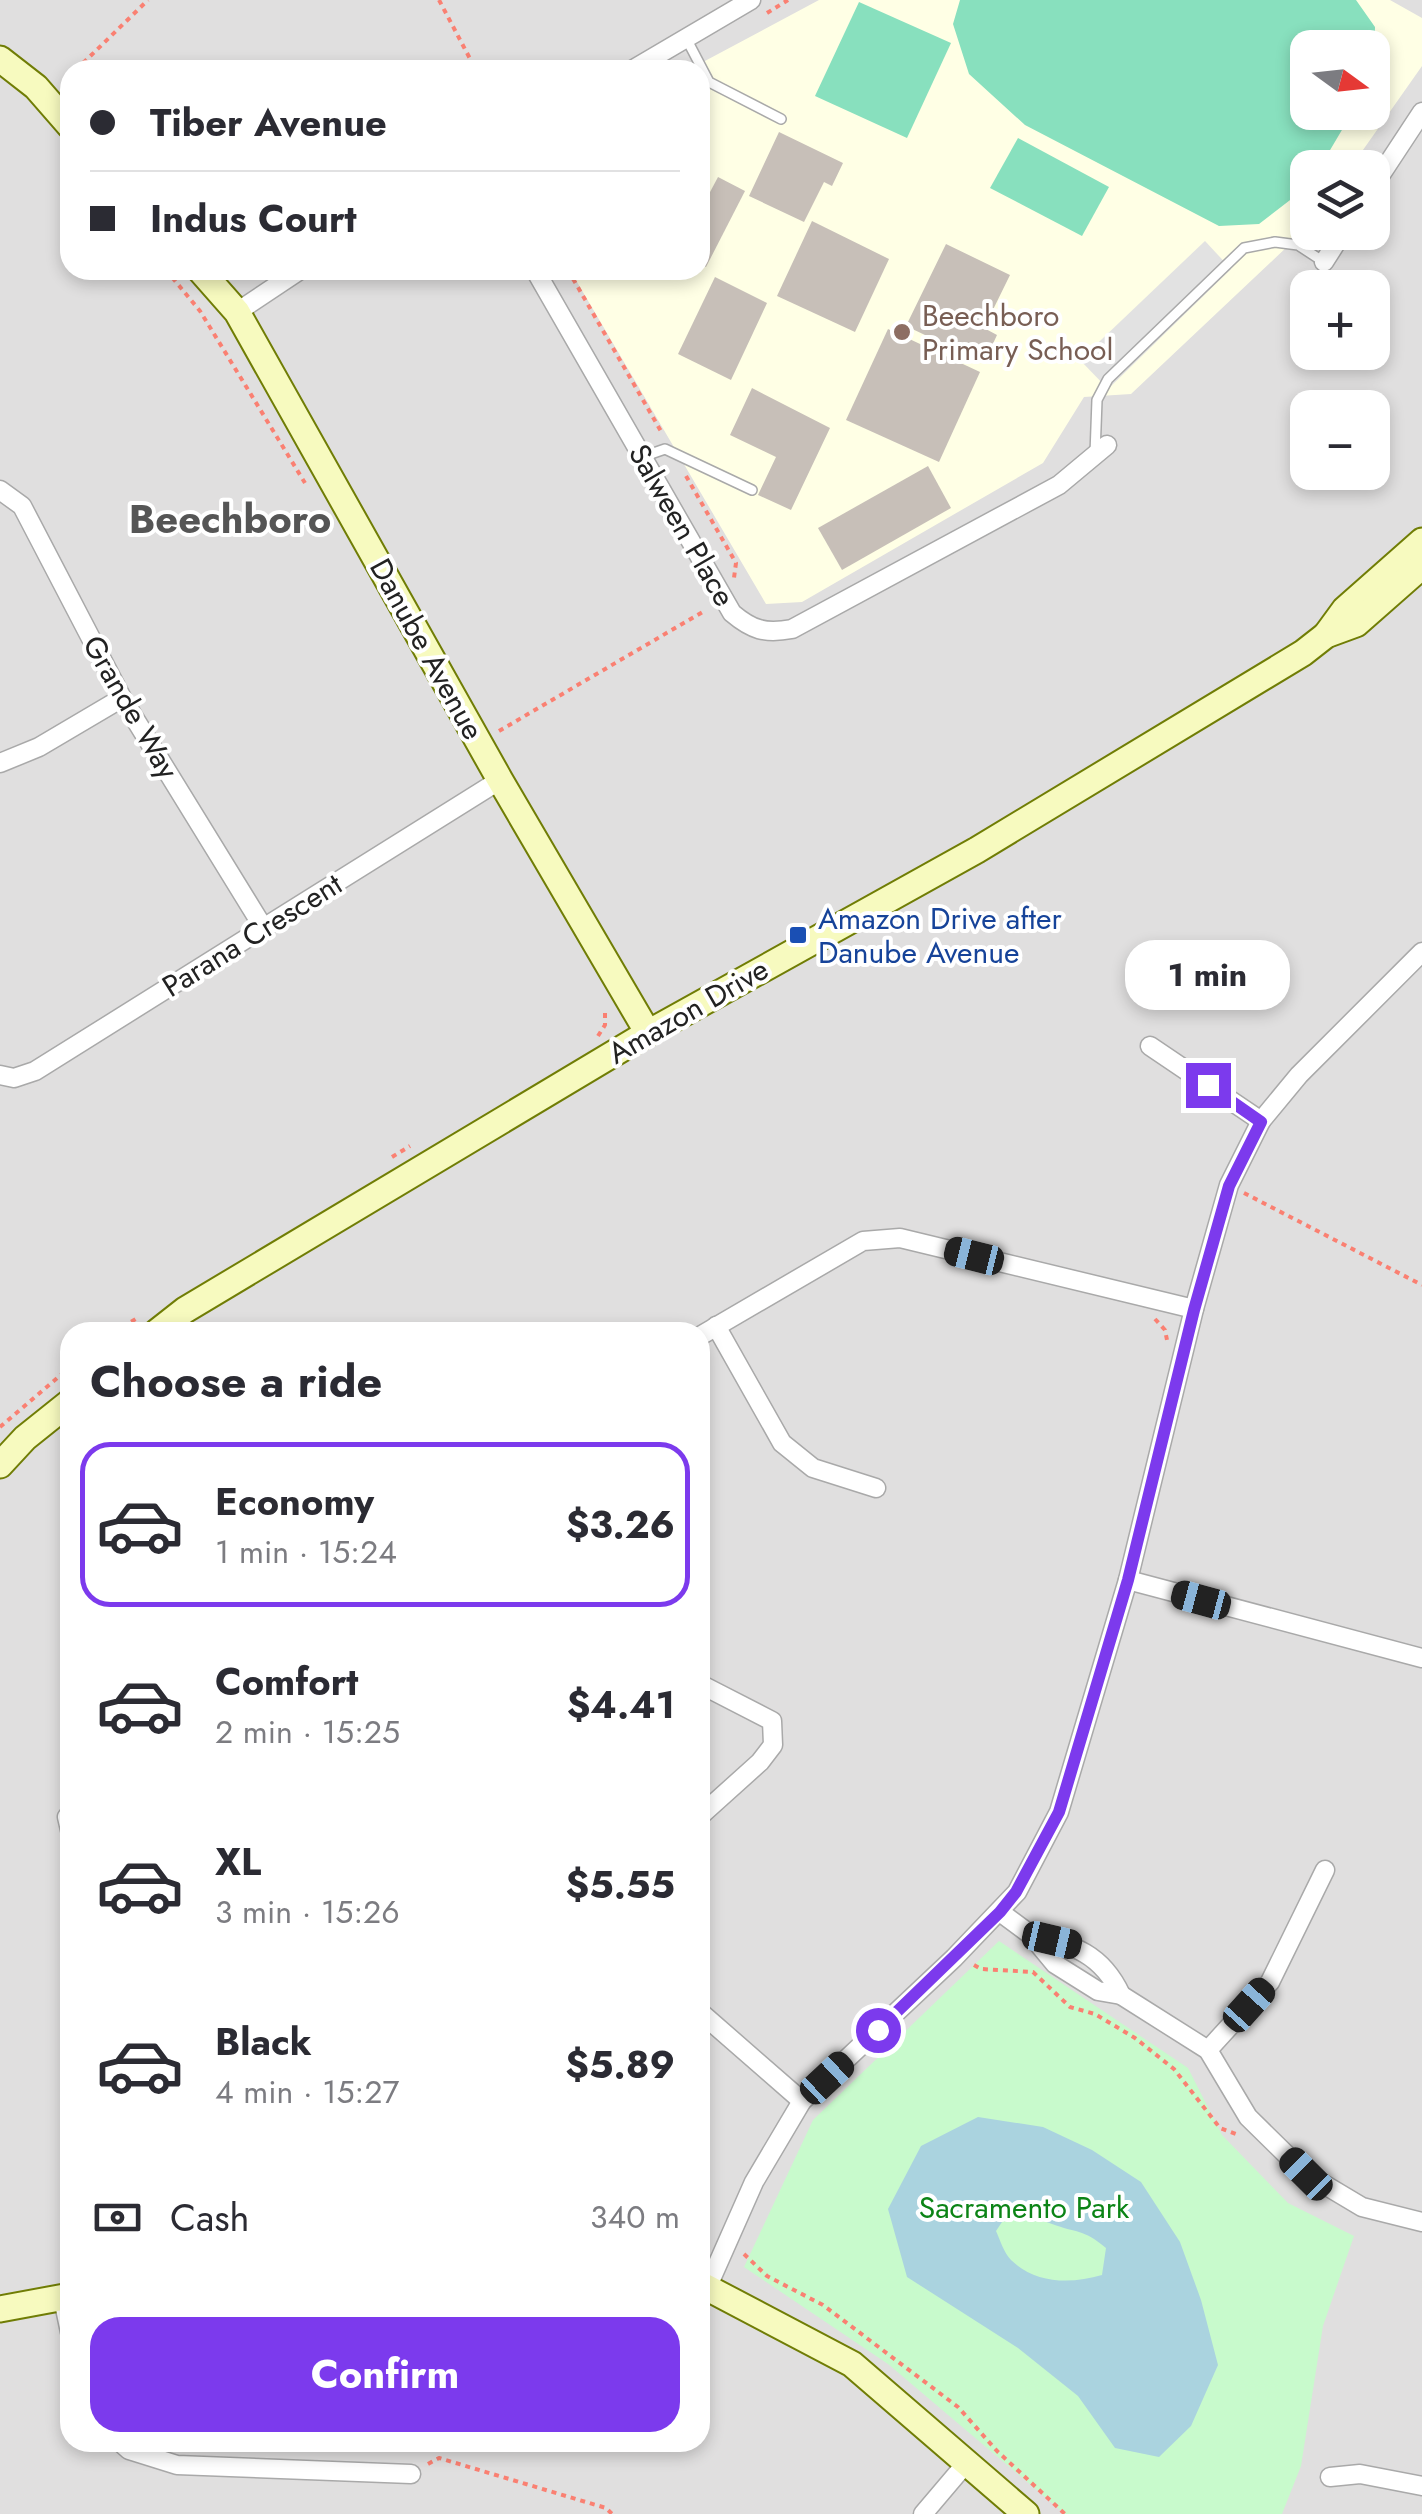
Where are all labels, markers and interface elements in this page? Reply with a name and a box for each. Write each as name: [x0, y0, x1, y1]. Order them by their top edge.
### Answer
north arrow: [1290, 30, 1390, 130]
map controls: [1290, 30, 1390, 490]
text: Tiber Avenue: [150, 95, 387, 150]
button: layers: [1290, 150, 1390, 250]
text: Indus Court: [150, 191, 357, 246]
button: +: [1290, 270, 1390, 370]
place label: Beechboro Primary School: [922, 294, 1113, 371]
marker: Beechboro Primary School: [891, 321, 913, 343]
button: −: [1290, 390, 1390, 490]
street label: Salween Place: [618, 436, 746, 614]
district label: Beechboro: [129, 490, 331, 548]
street label: Danube Avenue: [359, 551, 495, 747]
street label: Grande Way: [73, 627, 190, 787]
street label: Parana Crescent: [154, 862, 351, 1007]
place label: Amazon Drive after Danube Avenue: [818, 897, 1062, 974]
marker: Amazon Drive after Danube Avenue: [787, 924, 809, 946]
callout: 1 min: [1126, 940, 1290, 1010]
street label: Amazon Drive: [600, 948, 776, 1074]
text: 1 min: [1168, 952, 1247, 998]
route end: [1186, 1063, 1231, 1108]
car: [941, 1234, 1007, 1278]
text: Choose a ride: [90, 1349, 382, 1414]
text: Economy: [215, 1474, 374, 1529]
icon: car: [95, 1480, 185, 1570]
text: $3.26: [566, 1497, 675, 1552]
text: 1 min · 15:24: [215, 1529, 397, 1575]
car: [1168, 1578, 1234, 1622]
text: Comfort: [215, 1654, 358, 1709]
icon: car: [95, 1660, 185, 1750]
text: $4.41: [567, 1677, 675, 1732]
text: 2 min · 15:25: [215, 1709, 400, 1755]
text: XL: [215, 1834, 261, 1889]
icon: car: [95, 1840, 185, 1930]
text: $5.55: [566, 1857, 675, 1912]
text: 3 min · 15:26: [215, 1889, 400, 1935]
car: [1019, 1919, 1085, 1961]
car: [1218, 1973, 1280, 2037]
route start: [856, 2008, 901, 2053]
text: Black: [215, 2014, 312, 2069]
icon: car: [95, 2020, 185, 2110]
text: $5.89: [565, 2037, 675, 2092]
car: [795, 2047, 859, 2109]
text: 4 min · 15:27: [215, 2069, 399, 2115]
car: [1274, 2142, 1338, 2206]
park label: Sacramento Park: [919, 2186, 1130, 2229]
icon: cash: [90, 2190, 145, 2245]
text: Cash: [170, 2190, 250, 2245]
text: 340 m: [590, 2194, 680, 2240]
button: Confirm: [90, 2317, 680, 2432]

